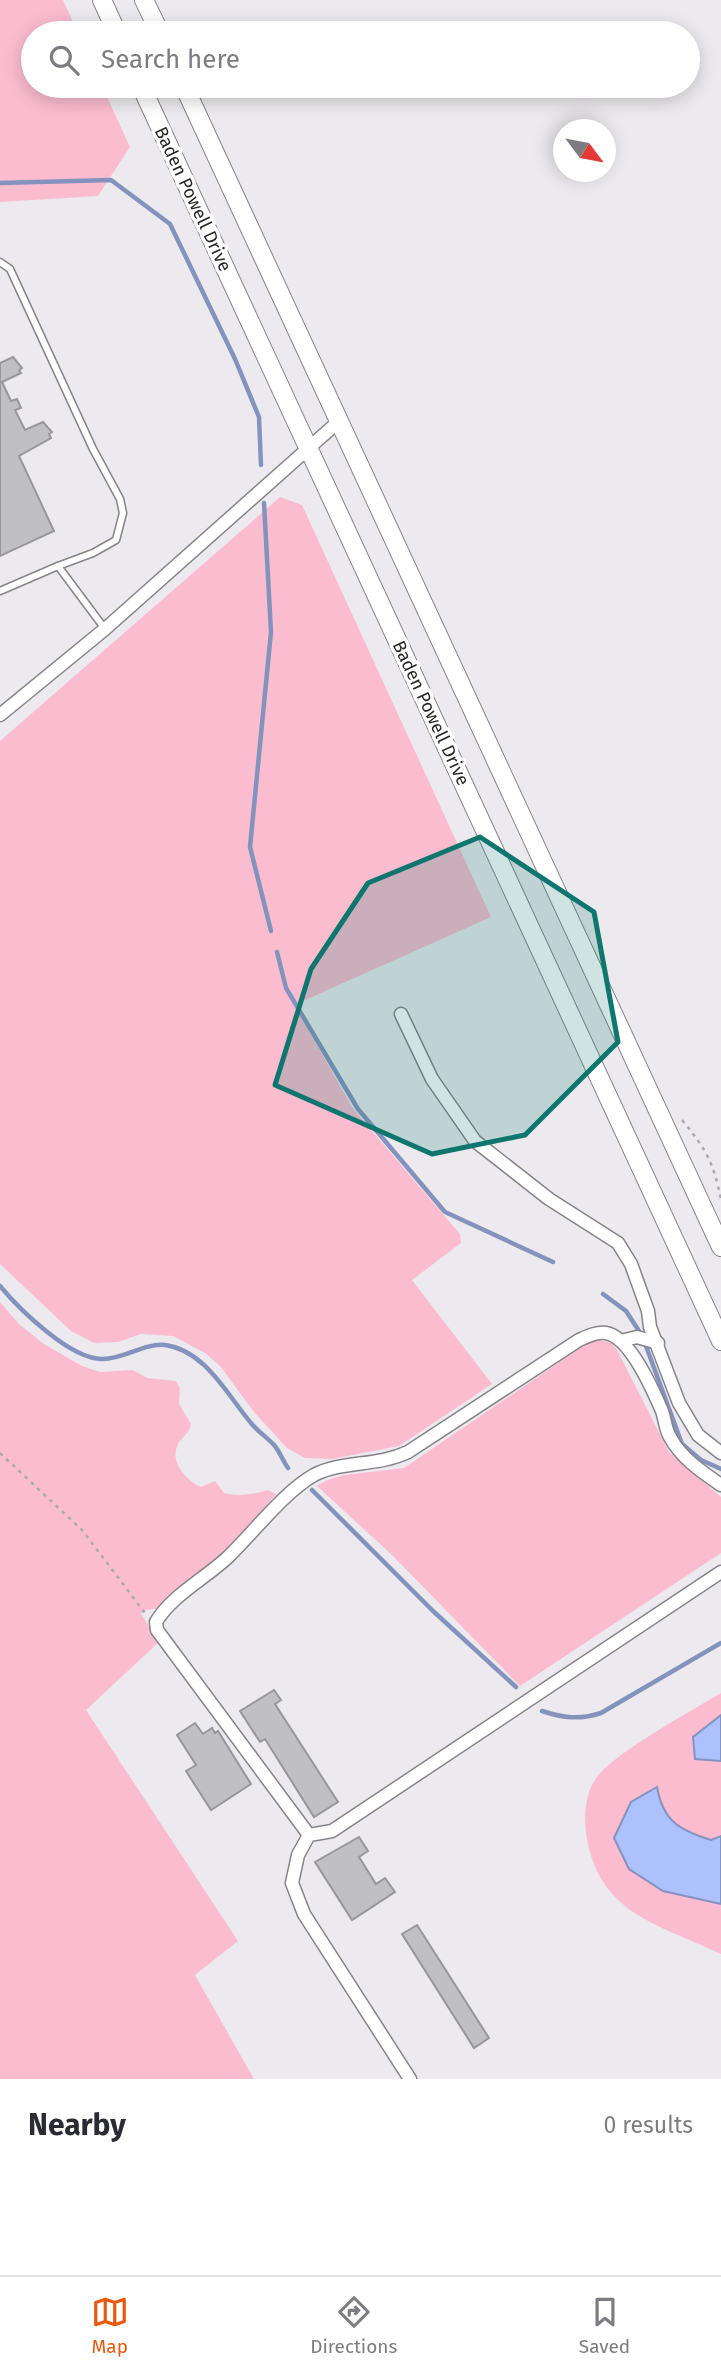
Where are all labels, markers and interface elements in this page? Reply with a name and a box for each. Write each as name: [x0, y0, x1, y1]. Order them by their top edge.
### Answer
search box: [21, 21, 700, 98]
icon: search: [45, 41, 83, 79]
text: Search here: [101, 44, 240, 75]
north arrow: [553, 119, 616, 182]
street label: Baden Powell Drive: [150, 123, 236, 275]
street label: Baden Powell Drive: [388, 637, 474, 789]
text: Nearby: [28, 2107, 126, 2143]
text: 0 results: [603, 2111, 693, 2139]
tab: Map: [91, 2293, 129, 2358]
tab: Directions: [310, 2293, 397, 2358]
tab: Saved: [579, 2293, 630, 2358]

